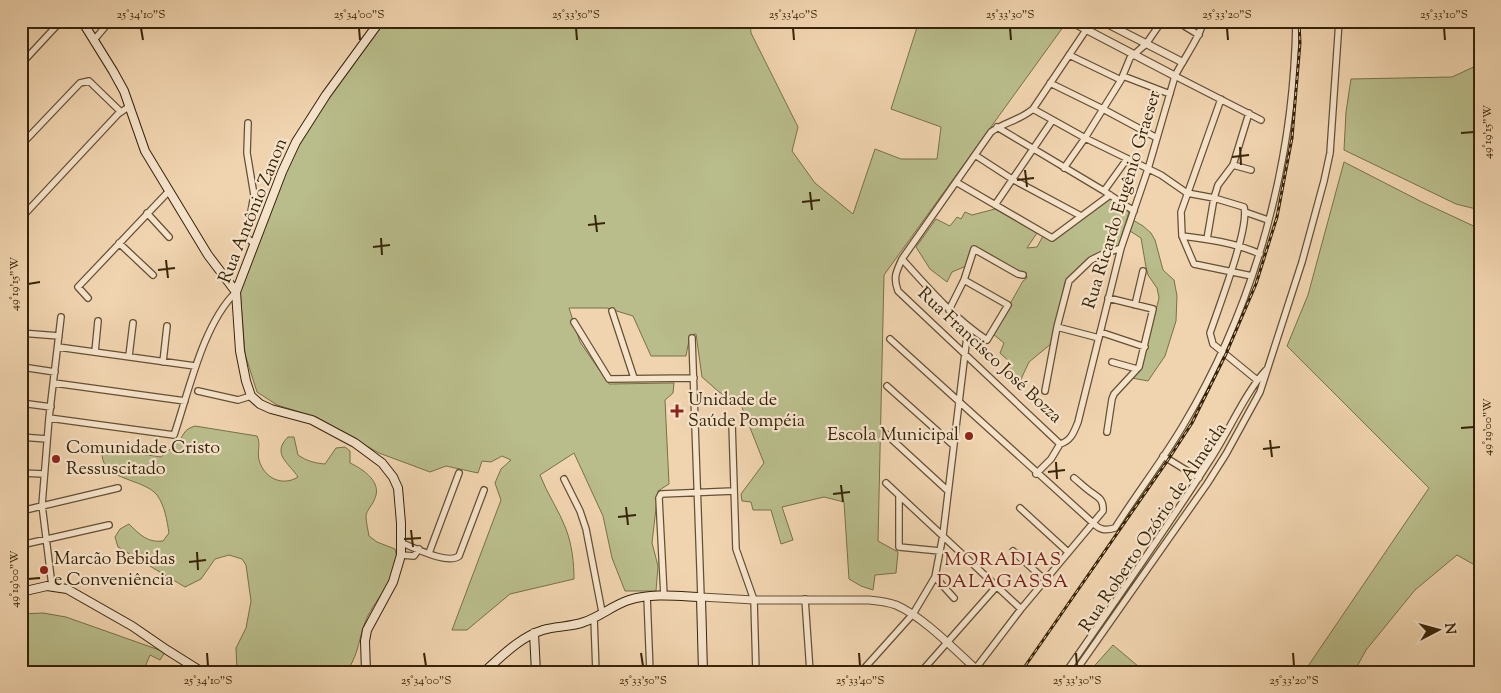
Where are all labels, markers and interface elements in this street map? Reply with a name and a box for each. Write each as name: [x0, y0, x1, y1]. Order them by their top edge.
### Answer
text: 25°34'10"S: [116, 6, 166, 24]
text: 25°34'00"S: [334, 6, 384, 24]
text: 25°33'50"S: [552, 6, 600, 24]
text: 25°33'40"S: [769, 6, 817, 24]
text: 25°33'30"S: [986, 6, 1034, 24]
text: 25°33'20"S: [1202, 6, 1252, 24]
text: 25°33'10"S: [1420, 6, 1468, 24]
street label: Rua Ricardo Eugênio Graeser: [1077, 87, 1169, 312]
text: 49°19'15"W: [1479, 104, 1497, 159]
street label: Rua Antônio Zanon: [213, 134, 295, 288]
text: 49°19'15"W: [6, 256, 24, 311]
street label: Rua Francisco José Bozza: [911, 282, 1067, 430]
place label: Unidade de Saúde Pompéia: [688, 388, 805, 435]
text: 49°19'00"W: [1479, 398, 1497, 456]
marker: Unidade de Saúde Pompéia: [670, 404, 684, 418]
street label: Rua Roberto Ozório de Almeida: [1074, 418, 1234, 638]
place label: Escola Municipal: [827, 423, 959, 449]
marker: Escola Municipal: [963, 430, 975, 442]
place label: Comunidade Cristo Ressuscitado: [66, 436, 220, 483]
marker: Comunidade Cristo Ressuscitado: [50, 453, 62, 465]
place label: Marcão Bebidas e Conveniência: [54, 547, 175, 594]
district label: MORADIAS DALAGASSA: [937, 547, 1069, 596]
text: 49°19'00"W: [6, 550, 24, 608]
marker: Marcão Bebidas e Conveniência: [38, 564, 50, 576]
north arrow: [1414, 606, 1464, 656]
text: N: [1438, 622, 1459, 635]
text: 25°34'10"S: [183, 672, 233, 690]
text: 25°34'00"S: [401, 672, 451, 690]
text: 25°33'50"S: [619, 672, 667, 690]
text: 25°33'40"S: [836, 672, 884, 690]
text: 25°33'30"S: [1053, 672, 1101, 690]
text: 25°33'20"S: [1269, 672, 1319, 690]

